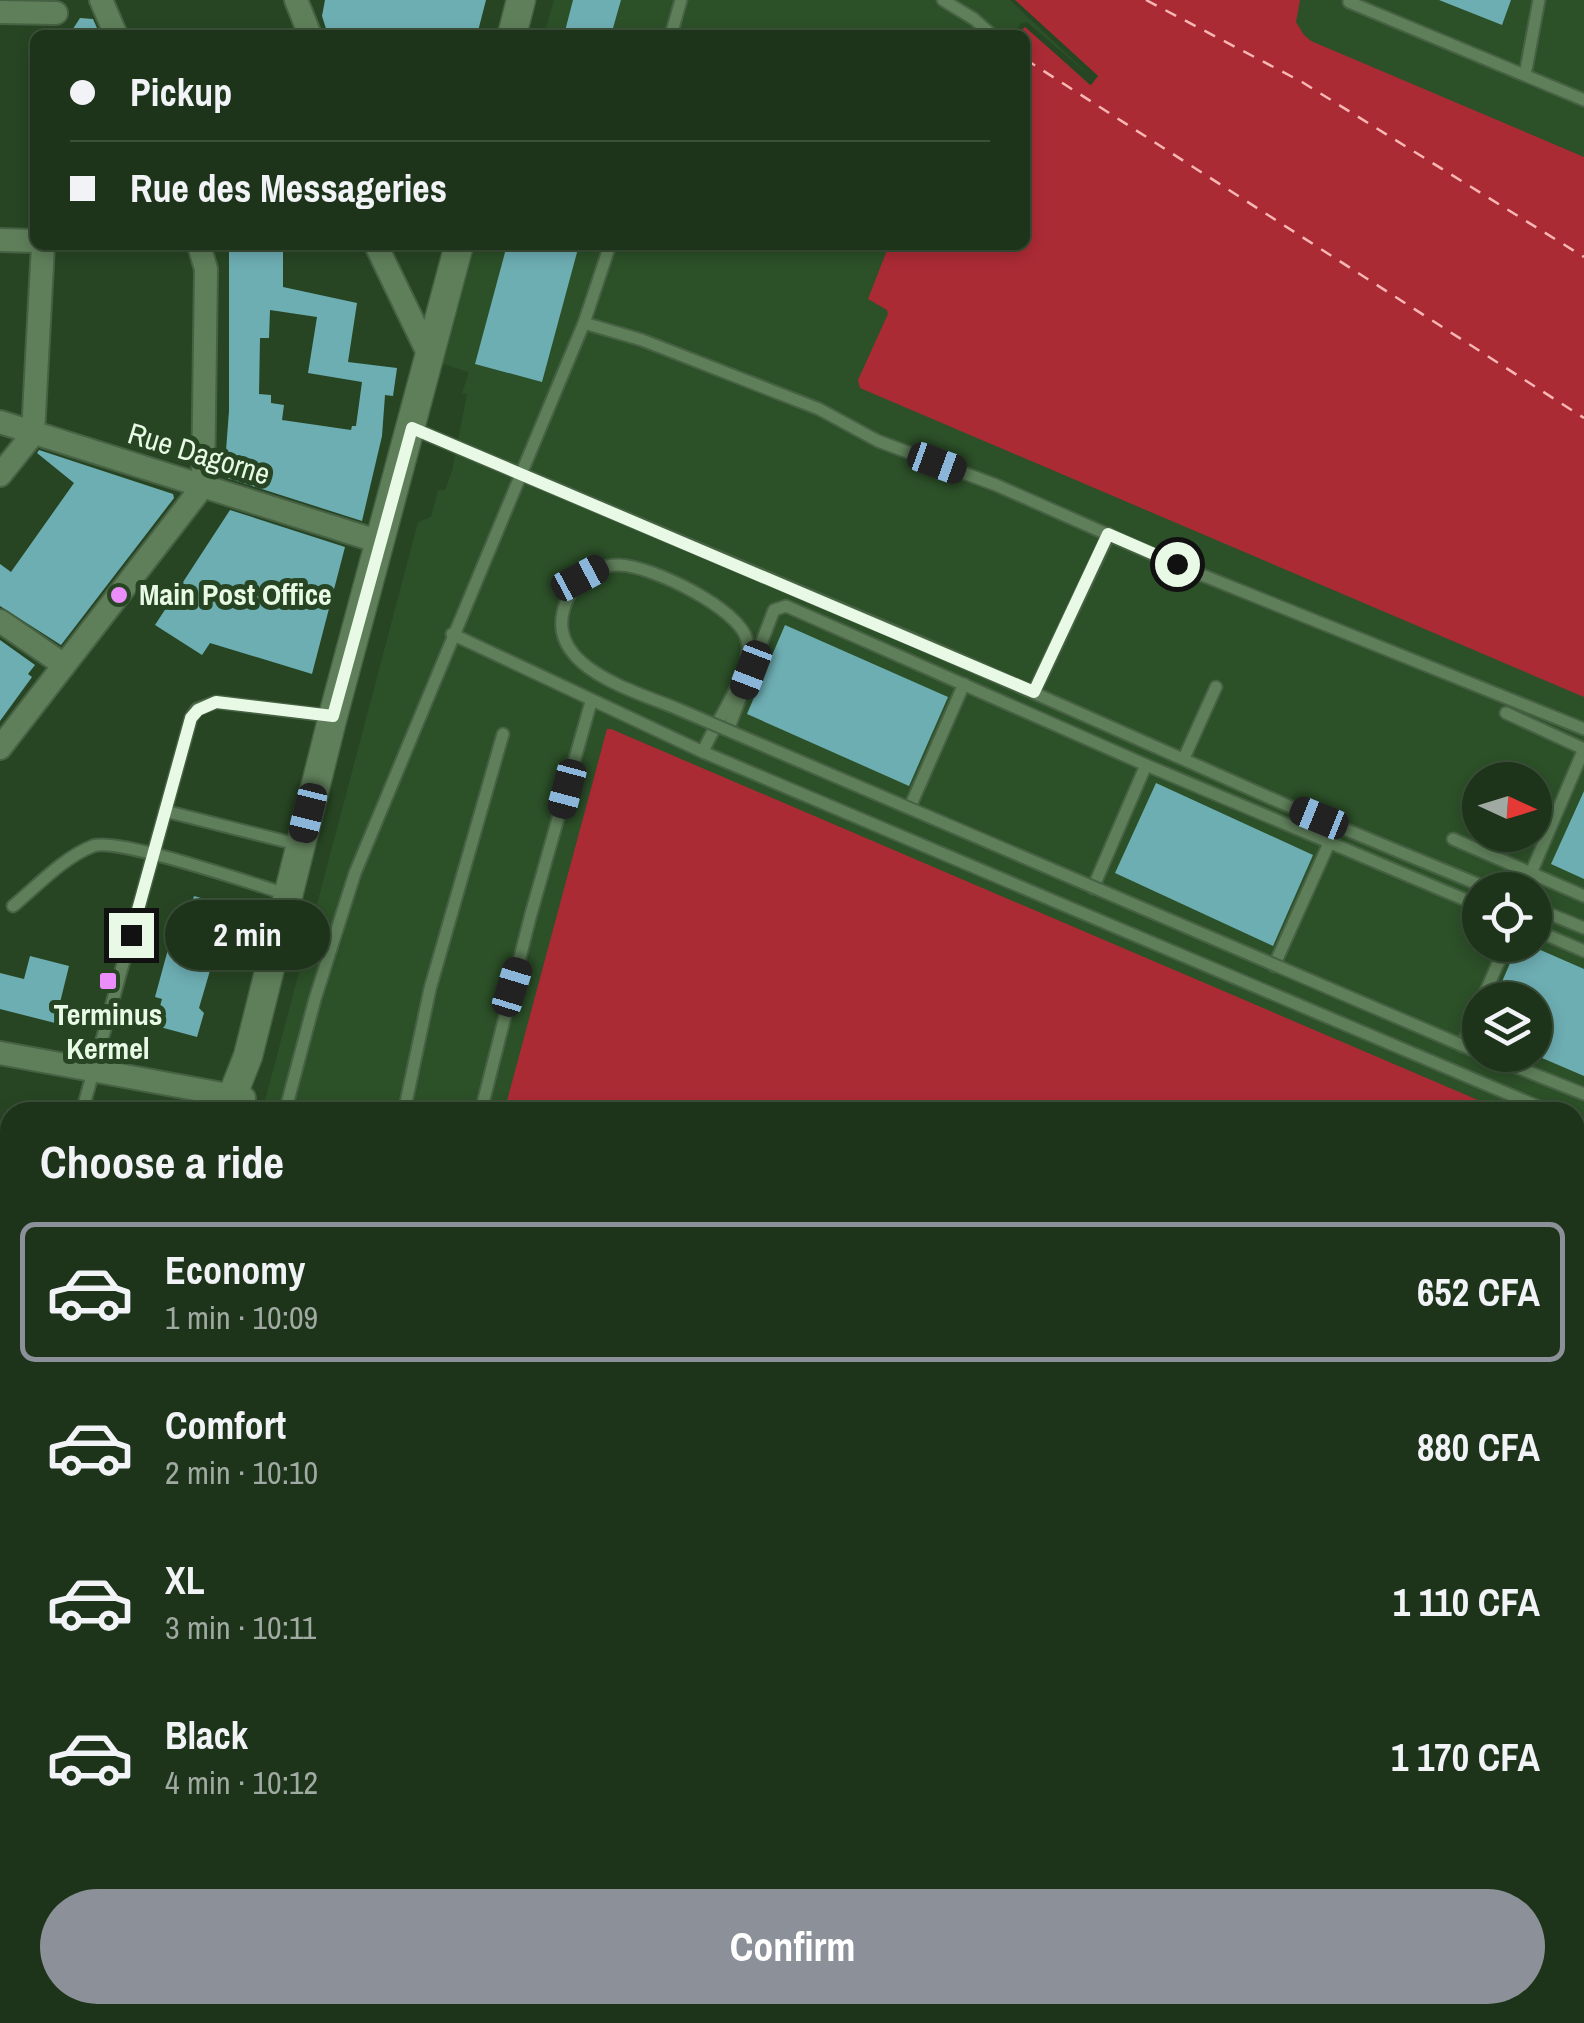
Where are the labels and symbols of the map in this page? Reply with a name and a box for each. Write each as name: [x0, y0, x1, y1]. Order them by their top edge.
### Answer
street label: Rue Dagorne: [123, 413, 275, 494]
car: [904, 439, 970, 487]
route start: [1155, 542, 1200, 587]
car: [546, 551, 614, 605]
place label: Main Post Office: [139, 574, 332, 614]
marker: Main Post Office: [108, 584, 130, 606]
car: [726, 637, 776, 703]
car: [545, 756, 589, 822]
north arrow: [1462, 762, 1552, 852]
car: [286, 780, 330, 846]
car: [1286, 793, 1352, 843]
callout: 2 min: [166, 900, 331, 970]
route end: [109, 913, 154, 958]
car: [489, 954, 535, 1020]
marker: Terminus Kermel: [97, 970, 119, 992]
place label: Terminus Kermel: [54, 994, 162, 1068]

